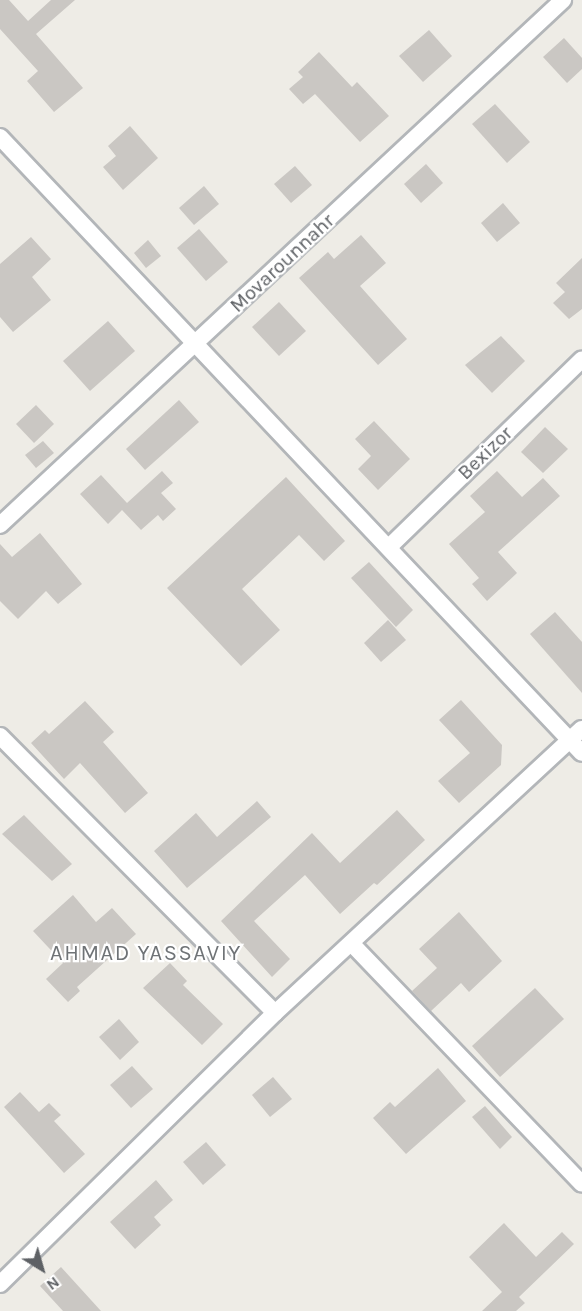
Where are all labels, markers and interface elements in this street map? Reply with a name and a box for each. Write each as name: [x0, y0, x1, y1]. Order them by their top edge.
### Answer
street label: Movarounnahr: [225, 209, 339, 317]
street label: Bexizor: [453, 421, 517, 485]
district label: AHMAD YASSAVIY: [50, 941, 242, 967]
north arrow: [12, 1239, 72, 1299]
text: N: [43, 1273, 63, 1295]

